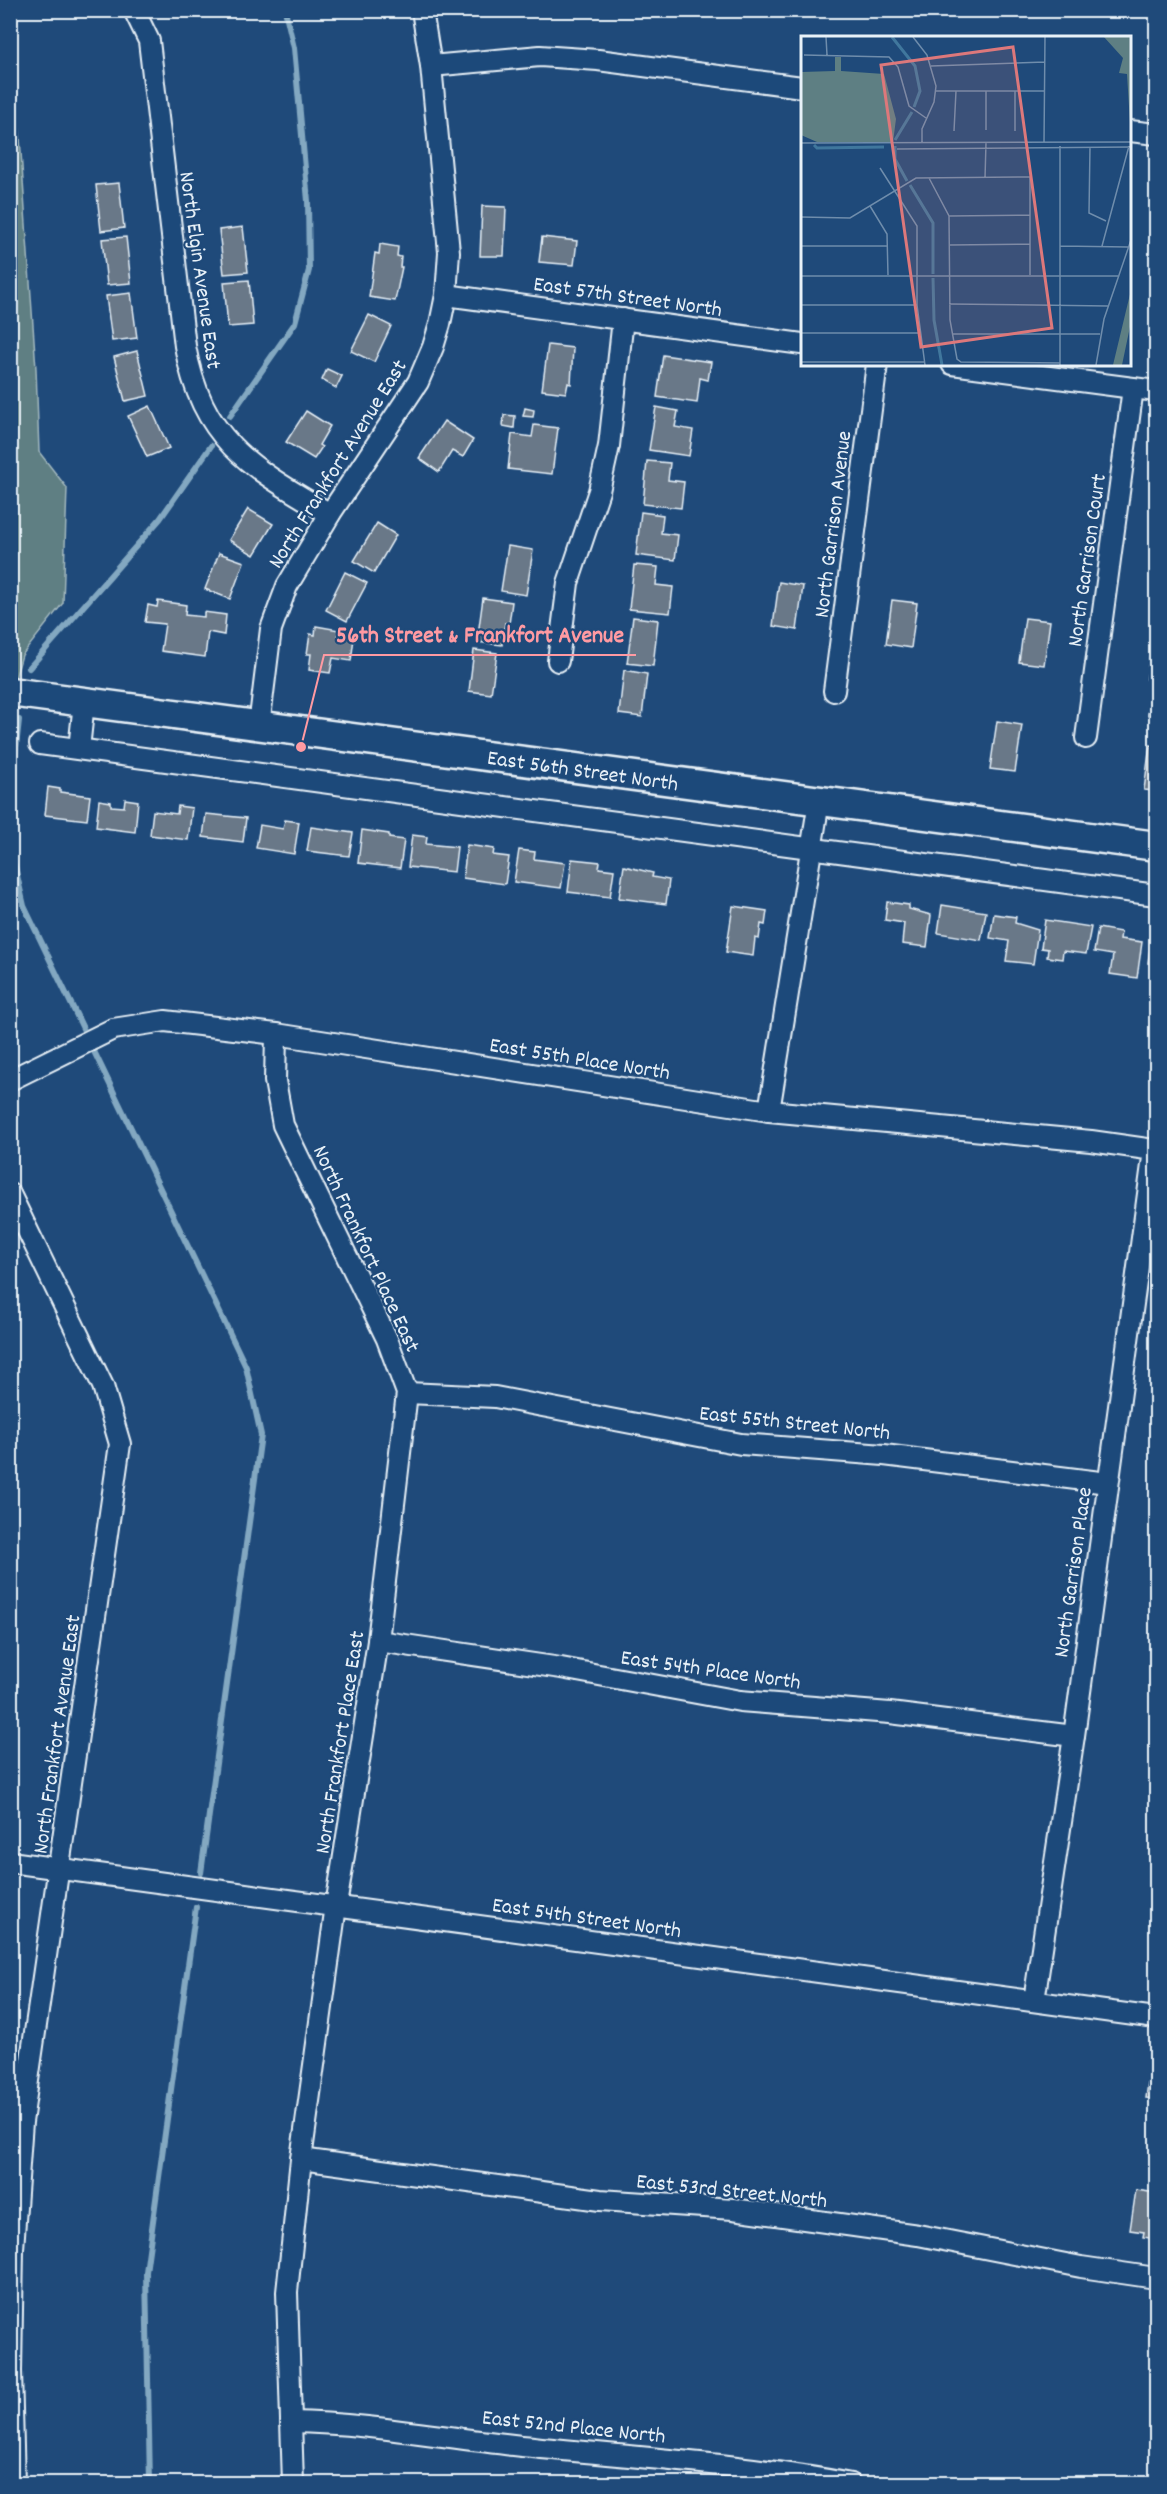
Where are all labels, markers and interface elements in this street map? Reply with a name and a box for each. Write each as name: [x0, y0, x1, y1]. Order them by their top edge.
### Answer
inset map: [801, 36, 1131, 366]
street label: North Elgin Avenue East: [169, 170, 228, 371]
street label: East 57th Street North: [531, 270, 724, 327]
street label: North Frankfort Avenue East: [262, 354, 416, 575]
street label: North Garrison Avenue: [808, 429, 861, 620]
street label: North Garrison Court: [1061, 472, 1116, 649]
callout: 56th Street & Frankfort Avenue: [324, 613, 636, 655]
text: 56th Street & Frankfort Avenue: [336, 620, 624, 654]
street label: East 56th Street North: [485, 744, 680, 801]
street label: East 55th Place North: [487, 1031, 672, 1090]
street label: North Frankfort Place East: [303, 1141, 426, 1358]
street label: East 55th Street North: [698, 1399, 892, 1450]
street label: North Garrison Place: [1047, 1485, 1102, 1660]
street label: North Frankfort Avenue East: [26, 1613, 91, 1856]
street label: North Frankfort Place East: [309, 1629, 374, 1856]
street label: East 54th Place North: [619, 1643, 802, 1699]
street label: East 54th Street North: [490, 1891, 683, 1948]
street label: East 53rd Street North: [635, 2167, 829, 2218]
street label: East 52nd Place North: [480, 2403, 667, 2454]

